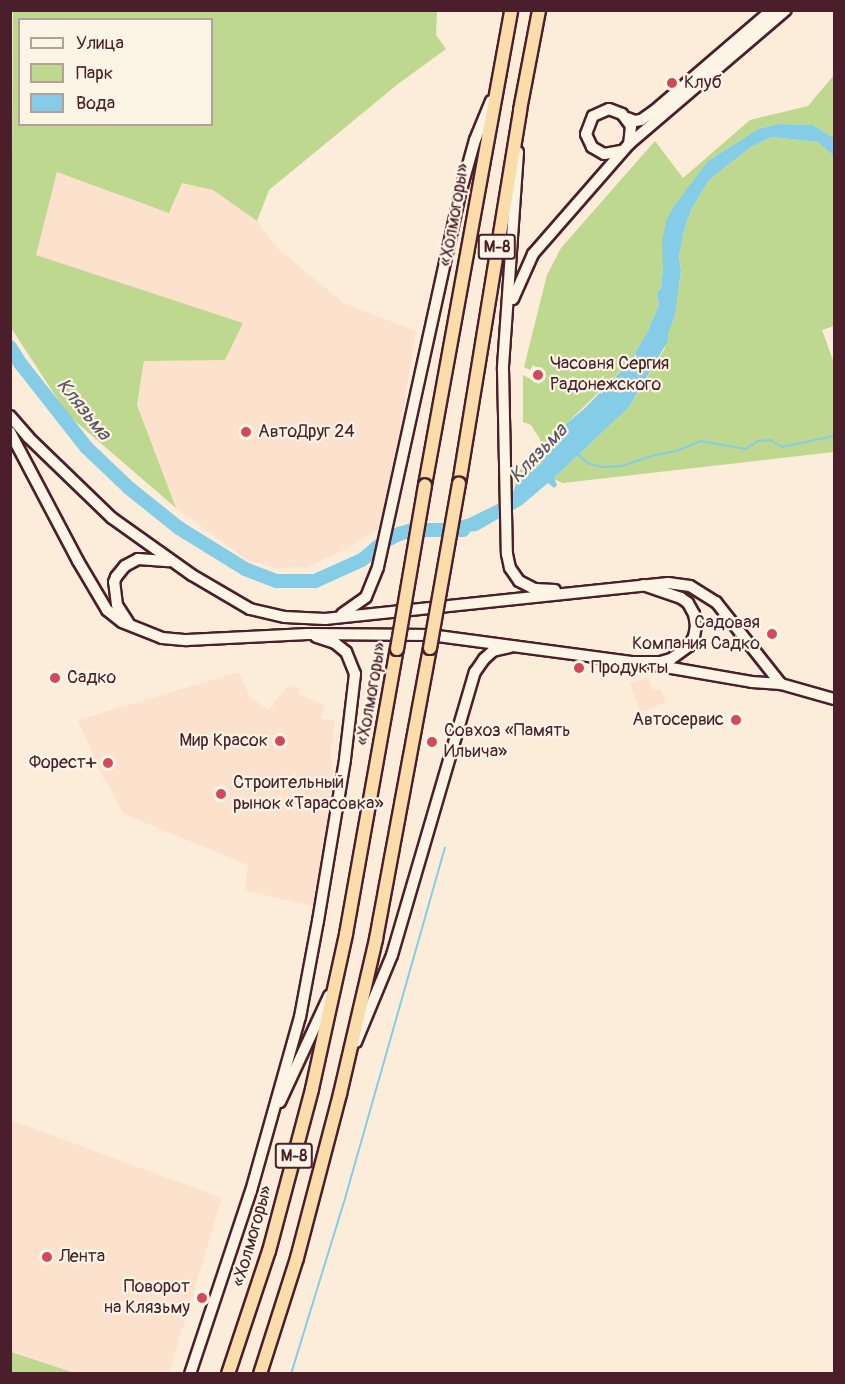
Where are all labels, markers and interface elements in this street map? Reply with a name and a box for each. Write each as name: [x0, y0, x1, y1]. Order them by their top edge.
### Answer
legend: [18, 18, 213, 126]
text: Улица: [76, 32, 124, 55]
text: Парк: [76, 62, 113, 85]
place label: Клуб: [684, 72, 722, 94]
marker: Клуб: [665, 76, 679, 90]
text: Вода: [76, 92, 115, 115]
street label: «Холмогоры»: [435, 162, 475, 268]
road number: М-8: [478, 234, 516, 260]
place label: Часовня Сергия Радонежского: [550, 354, 669, 397]
marker: Часовня Сергия Радонежского: [531, 368, 545, 382]
water label: Клязьма: [52, 373, 116, 445]
water label: Клязьма: [504, 419, 572, 487]
place label: АвтоДруг 24: [258, 421, 355, 443]
marker: АвтоДруг 24: [239, 425, 253, 439]
place label: Садовая Компания Садко: [632, 613, 760, 656]
marker: Садовая Компания Садко: [765, 627, 779, 641]
street label: «Холмогоры»: [352, 641, 392, 747]
place label: Продукты: [591, 657, 668, 679]
marker: Продукты: [572, 661, 586, 675]
place label: Садко: [67, 667, 116, 689]
marker: Садко: [48, 671, 62, 685]
place label: Автосервис: [632, 709, 724, 731]
marker: Автосервис: [729, 713, 743, 727]
place label: Совхоз «Память Ильича»: [444, 721, 571, 764]
place label: Мир Красок: [179, 730, 268, 752]
marker: Мир Красок: [273, 734, 287, 748]
marker: Совхоз «Память Ильича»: [425, 735, 439, 749]
place label: Форест+: [29, 752, 96, 774]
marker: Форест+: [101, 756, 115, 770]
place label: Строительный рынок «Тарасовка»: [233, 773, 384, 816]
marker: Строительный рынок «Тарасовка»: [214, 787, 228, 801]
road number: М-8: [274, 1143, 314, 1169]
street label: «Холмогоры»: [228, 1183, 278, 1289]
place label: Лента: [59, 1246, 105, 1268]
marker: Лента: [40, 1250, 54, 1264]
place label: Поворот на Клязьму: [104, 1277, 190, 1320]
marker: Поворот на Клязьму: [195, 1291, 209, 1305]

